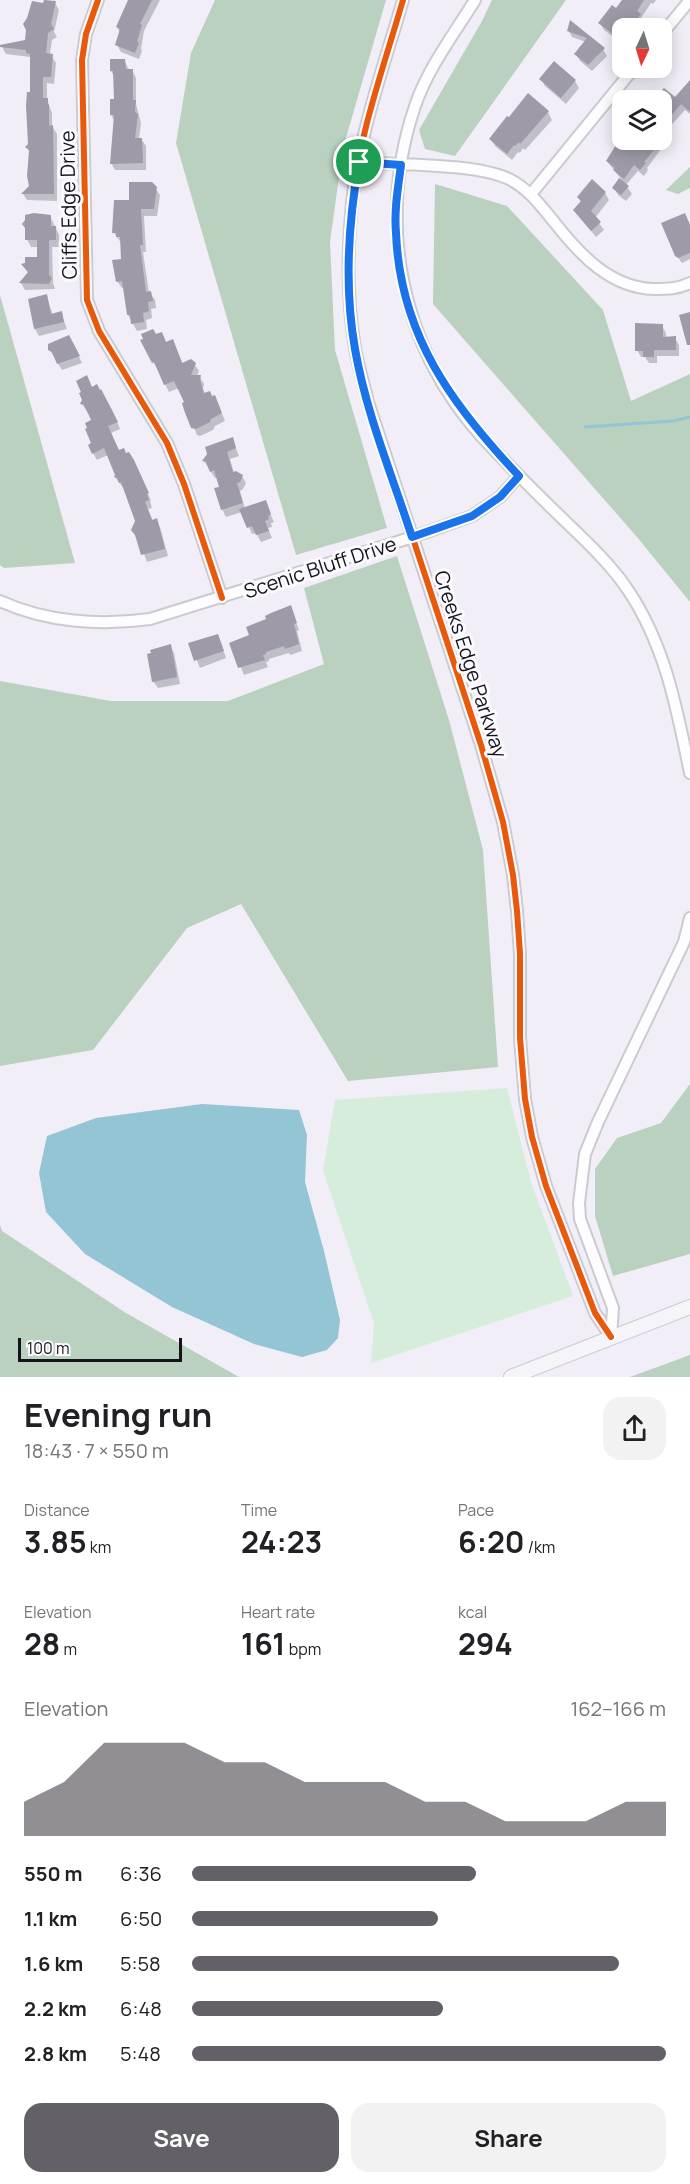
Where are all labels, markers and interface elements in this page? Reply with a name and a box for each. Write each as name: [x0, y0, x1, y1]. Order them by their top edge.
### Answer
north arrow: [612, 18, 672, 78]
map controls: [612, 18, 672, 150]
button: layers: [612, 90, 672, 150]
street label: Cliffs Edge Drive: [53, 130, 83, 280]
pin: [333, 136, 384, 187]
icon: arrive: [342, 145, 375, 178]
street label: Scenic Bluff Drive: [240, 530, 400, 604]
street label: Creeks Edge Parkway: [428, 567, 514, 761]
scale bar: [18, 1335, 182, 1362]
text: 100 m: [27, 1337, 70, 1359]
text: Evening run: [24, 1392, 212, 1437]
button: share: [603, 1397, 666, 1460]
text: 18:43 · 7 × 550 m: [24, 1437, 169, 1464]
text: Distance: [24, 1499, 90, 1521]
text: Time: [241, 1499, 277, 1521]
text: Pace: [458, 1499, 494, 1521]
text: 3.85: [24, 1521, 87, 1562]
text: 24:23: [241, 1521, 322, 1562]
text: 6:20: [458, 1521, 525, 1562]
text: km: [87, 1536, 111, 1558]
text: /km: [525, 1536, 555, 1558]
text: Elevation: [24, 1601, 92, 1623]
text: Heart rate: [241, 1601, 315, 1623]
text: kcal: [458, 1601, 487, 1623]
text: 28: [24, 1623, 60, 1664]
text: 161: [241, 1623, 285, 1664]
text: 294: [458, 1623, 513, 1664]
text: m: [60, 1638, 77, 1660]
text: bpm: [285, 1638, 321, 1660]
text: Elevation: [24, 1695, 108, 1722]
text: 162–166 m: [570, 1695, 666, 1722]
text: 550 m: [24, 1860, 83, 1887]
text: 6:36: [120, 1860, 162, 1887]
text: 1.1 km: [24, 1905, 77, 1932]
text: 6:50: [120, 1905, 162, 1932]
text: 1.6 km: [24, 1950, 83, 1977]
text: 5:58: [120, 1950, 161, 1977]
text: 2.2 km: [24, 1995, 87, 2022]
text: 6:48: [120, 1995, 162, 2022]
text: 2.8 km: [24, 2040, 87, 2067]
text: 5:48: [120, 2040, 161, 2067]
button: Save: [24, 2103, 339, 2172]
button: Share: [351, 2103, 666, 2172]

